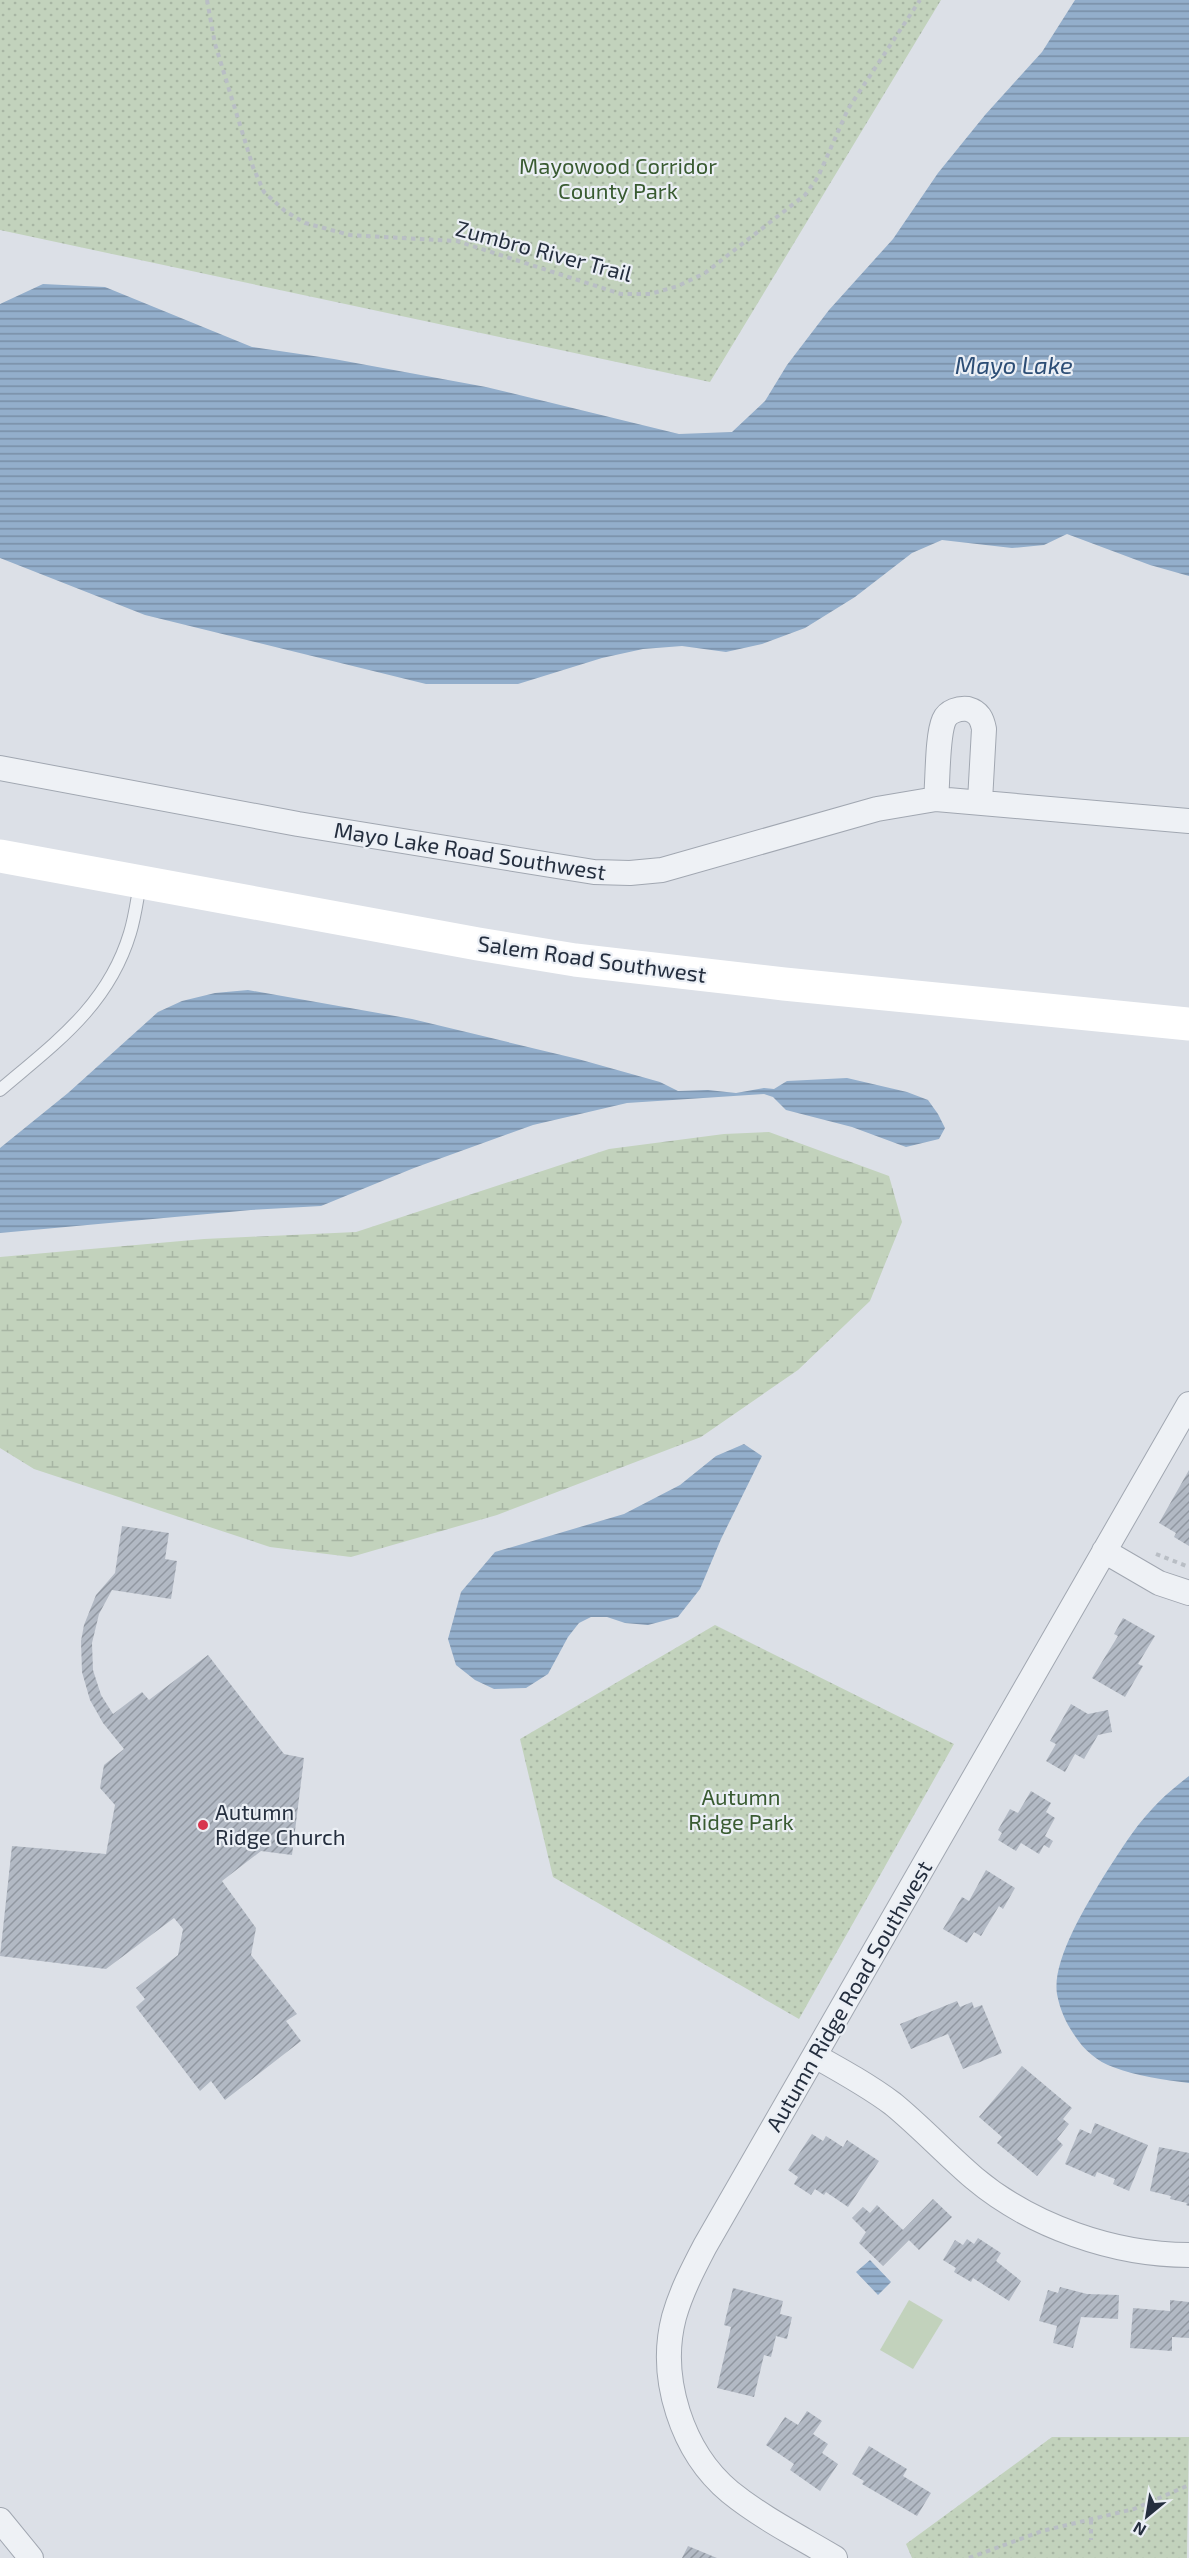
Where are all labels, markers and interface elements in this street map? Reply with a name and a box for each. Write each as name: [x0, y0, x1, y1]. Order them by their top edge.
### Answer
park label: Mayowood Corridor County Park: [519, 152, 717, 203]
street label: Zumbro River Trail: [453, 214, 636, 286]
water label: Mayo Lake: [955, 350, 1073, 379]
street label: Mayo Lake Road Southwest: [332, 816, 608, 884]
street label: Salem Road Southwest: [476, 929, 708, 987]
park label: Autumn Ridge Park: [688, 1783, 794, 1834]
place label: Autumn Ridge Church: [215, 1798, 346, 1849]
marker: Autumn Ridge Church: [196, 1818, 210, 1832]
street label: Autumn Ridge Road Southwest: [760, 1856, 936, 2135]
north arrow: [1117, 2486, 1177, 2546]
text: N: [1129, 2518, 1149, 2541]

